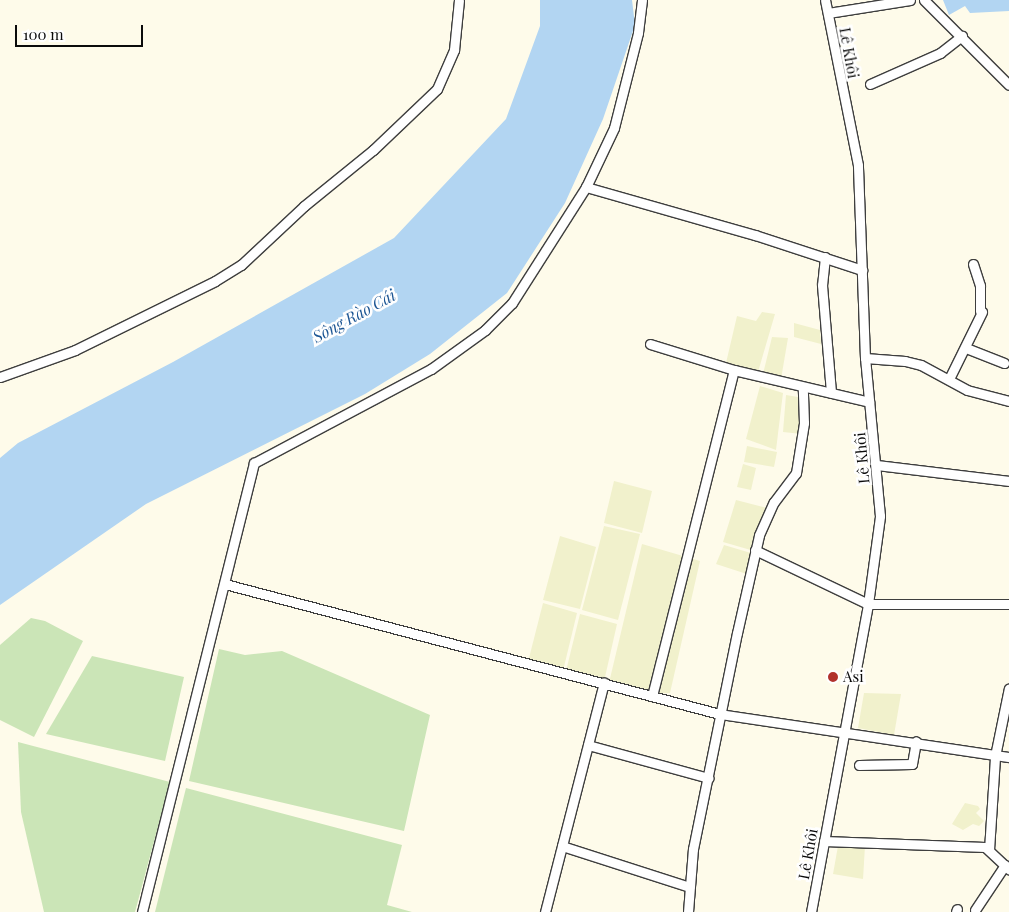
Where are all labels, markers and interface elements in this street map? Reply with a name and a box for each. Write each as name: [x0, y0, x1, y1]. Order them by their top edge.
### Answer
scale bar: [18, 15, 145, 47]
text: 100 m: [23, 24, 64, 44]
street label: Lê Khôi: [836, 26, 862, 80]
water label: Sông Rào Cái: [309, 285, 399, 347]
street label: Lê Khôi: [851, 432, 873, 484]
place label: Asi: [843, 668, 864, 686]
marker: Asi: [827, 671, 839, 683]
street label: Lê Khôi: [795, 827, 821, 881]

